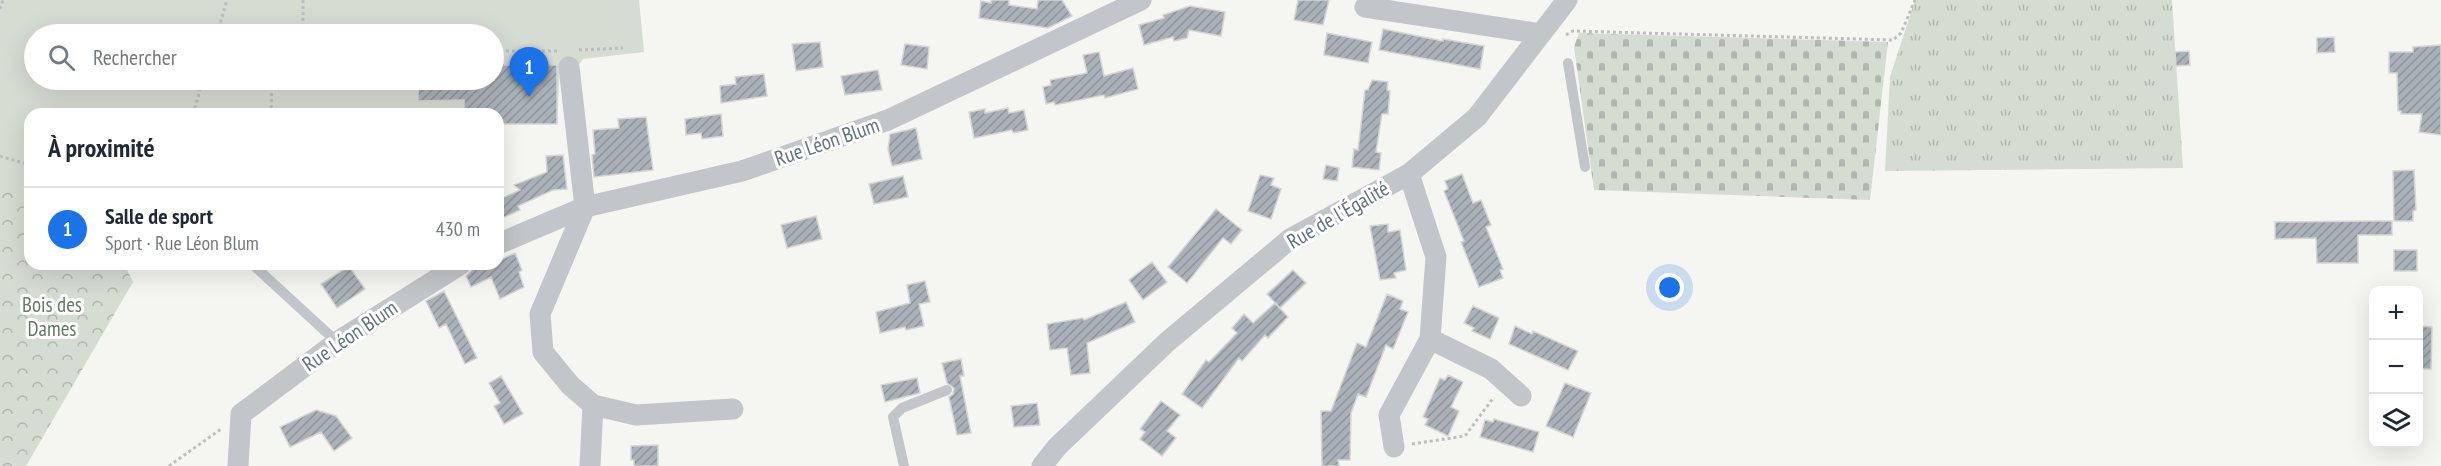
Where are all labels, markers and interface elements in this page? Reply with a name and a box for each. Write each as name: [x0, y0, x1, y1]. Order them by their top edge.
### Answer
search box: [24, 24, 504, 90]
icon: search: [45, 41, 78, 74]
text: Rechercher: [93, 43, 177, 71]
pin: 1: [510, 48, 548, 97]
street label: Rue Léon Blum: [771, 111, 883, 172]
text: À proximité: [48, 131, 155, 164]
street label: Rue de l'Égalité: [1282, 175, 1394, 255]
text: Salle de sport: [105, 202, 213, 230]
text: 1: [63, 216, 72, 242]
text: 430 m: [436, 216, 480, 242]
text: Sport · Rue Léon Blum: [105, 230, 259, 256]
your location: [1655, 273, 1684, 302]
map controls: [2369, 286, 2423, 448]
button: +: [2369, 286, 2423, 340]
park label: Bois des Dames: [22, 291, 82, 342]
street label: Rue Léon Blum: [297, 294, 402, 377]
button: −: [2369, 340, 2423, 394]
button: layers: [2369, 394, 2423, 448]

